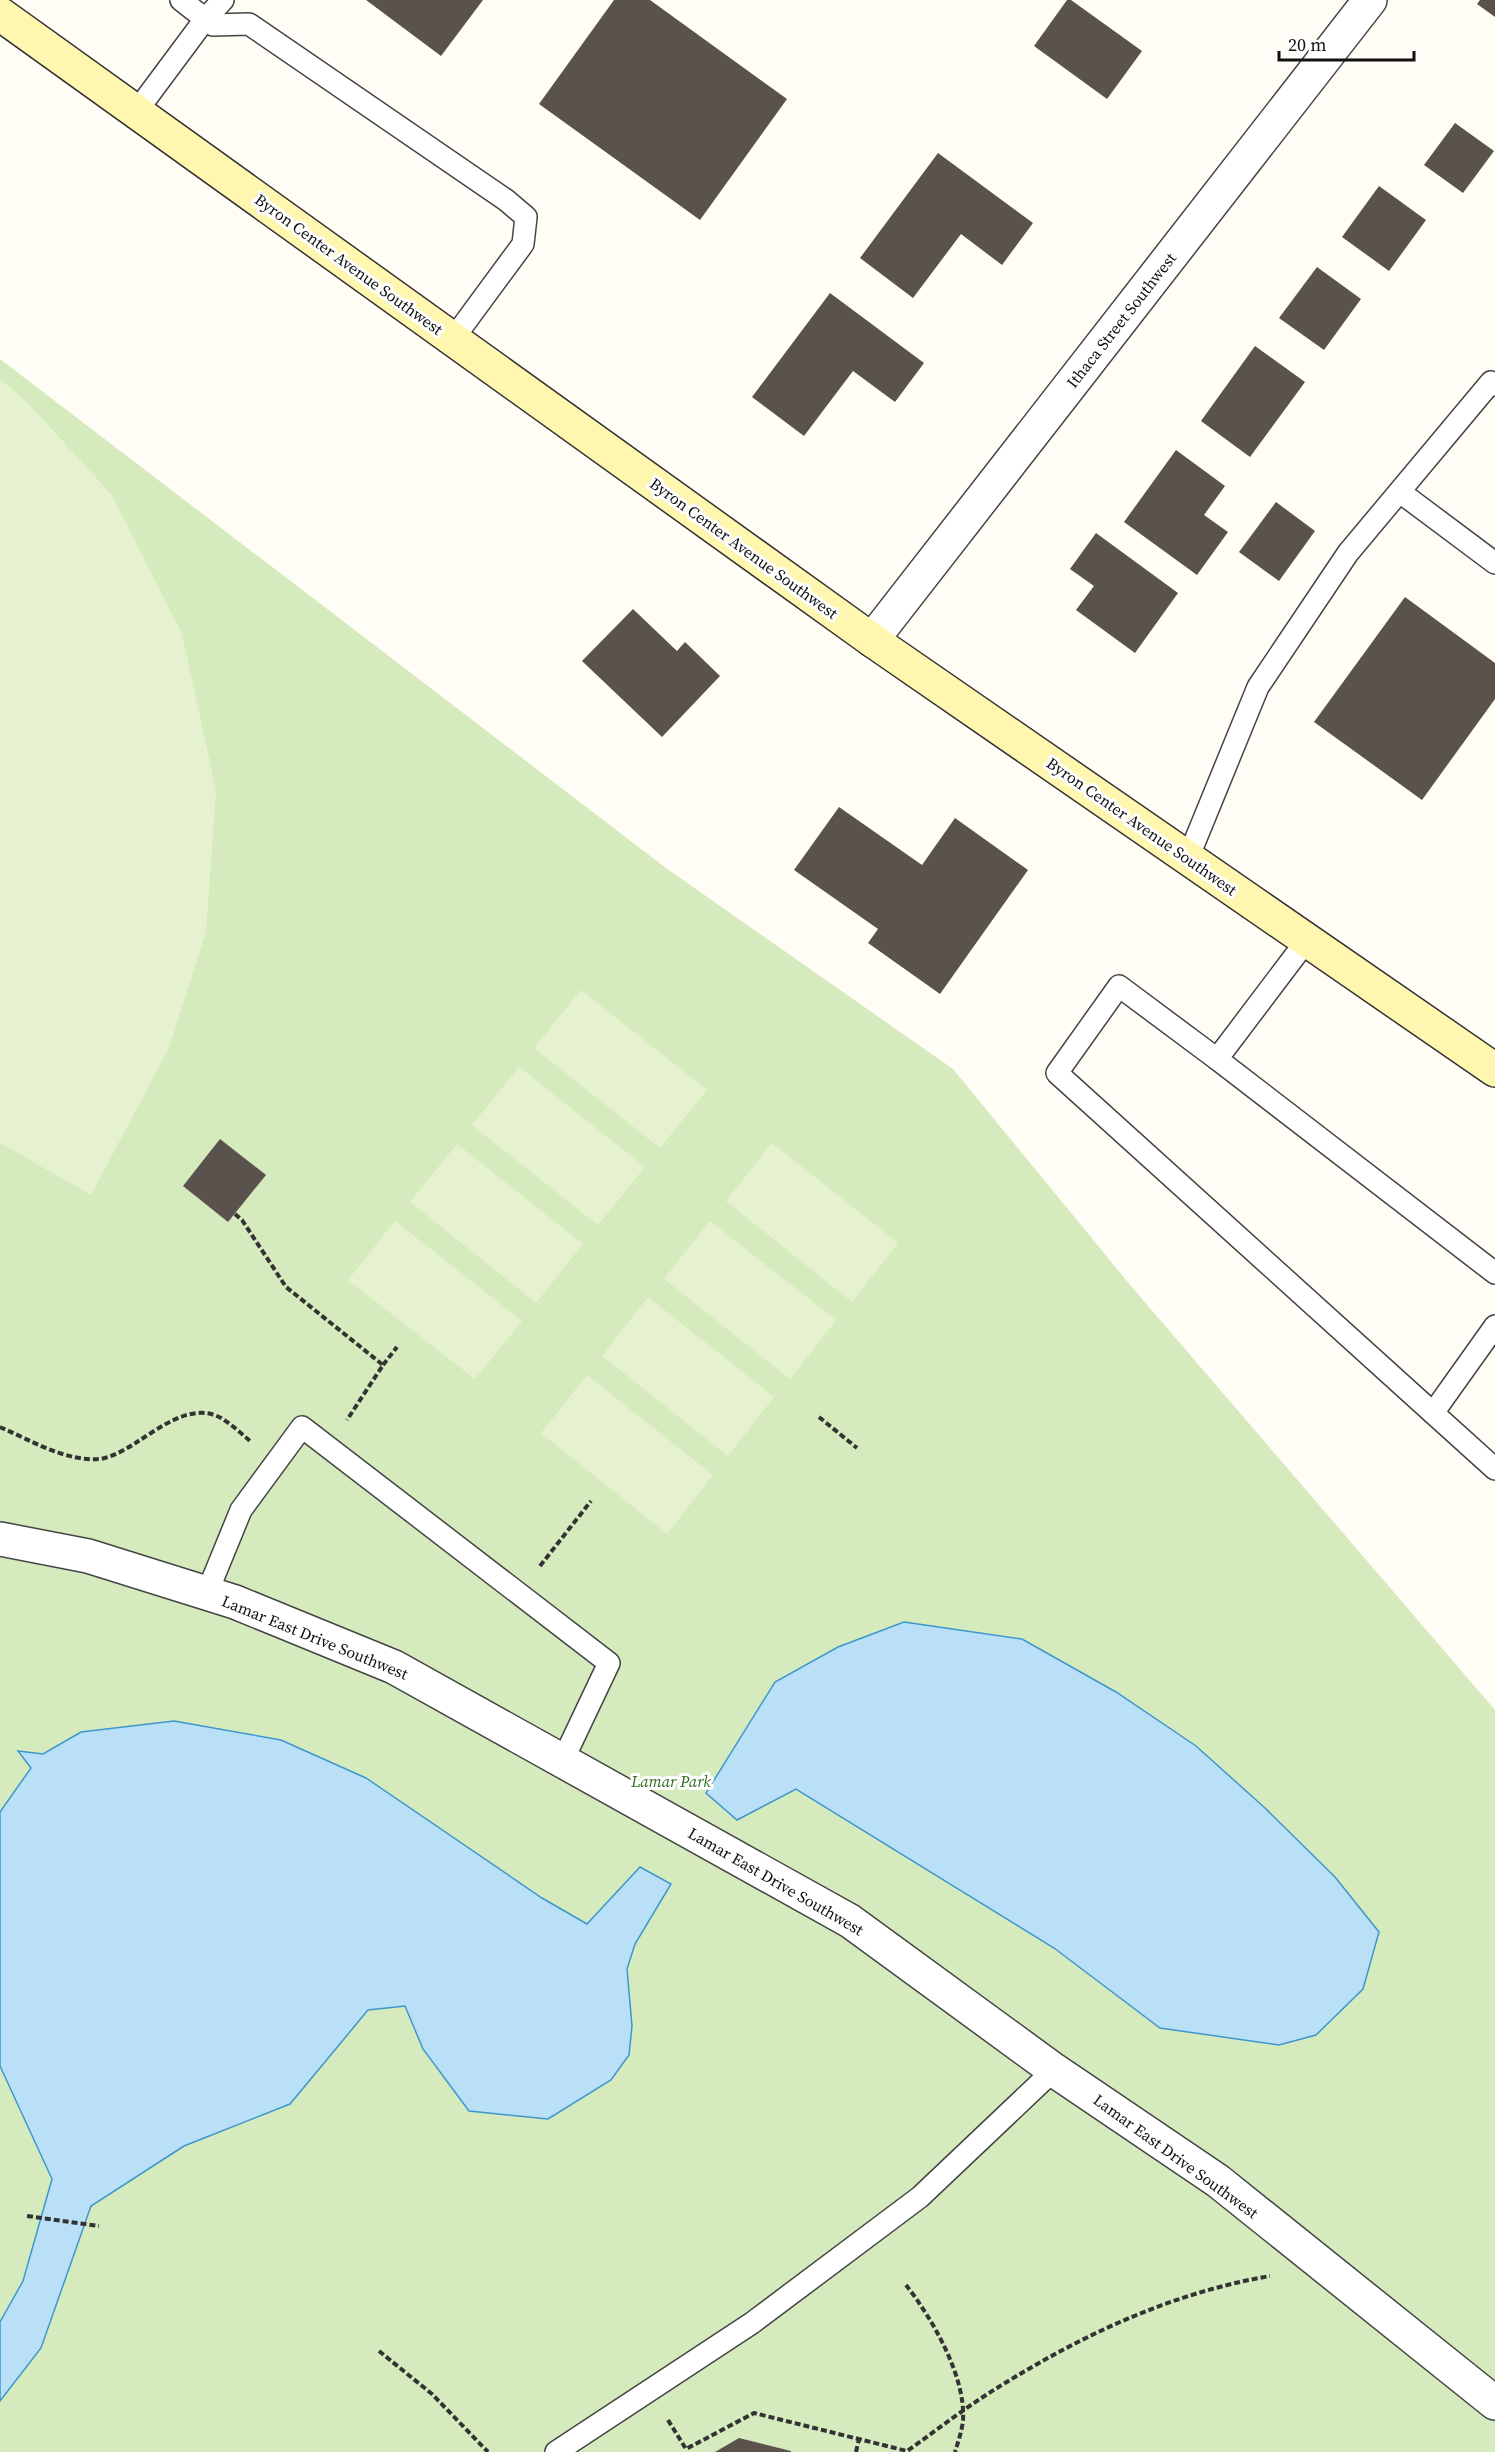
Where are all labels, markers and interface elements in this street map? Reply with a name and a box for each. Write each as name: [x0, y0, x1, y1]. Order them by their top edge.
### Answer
scale bar: [1279, 24, 1414, 62]
text: 20 m: [1288, 32, 1326, 57]
street label: Byron Center Avenue Southwest: [250, 188, 448, 340]
street label: Ithaca Street Southwest: [1061, 247, 1181, 392]
street label: Byron Center Avenue Southwest: [645, 472, 843, 624]
street label: Byron Center Avenue Southwest: [1042, 752, 1242, 901]
street label: Lamar East Drive Southwest: [219, 1589, 412, 1685]
park label: Lamar Park: [630, 1770, 711, 1792]
street label: Lamar East Drive Southwest: [684, 1822, 868, 1941]
street label: Lamar East Drive Southwest: [1089, 2089, 1264, 2224]

